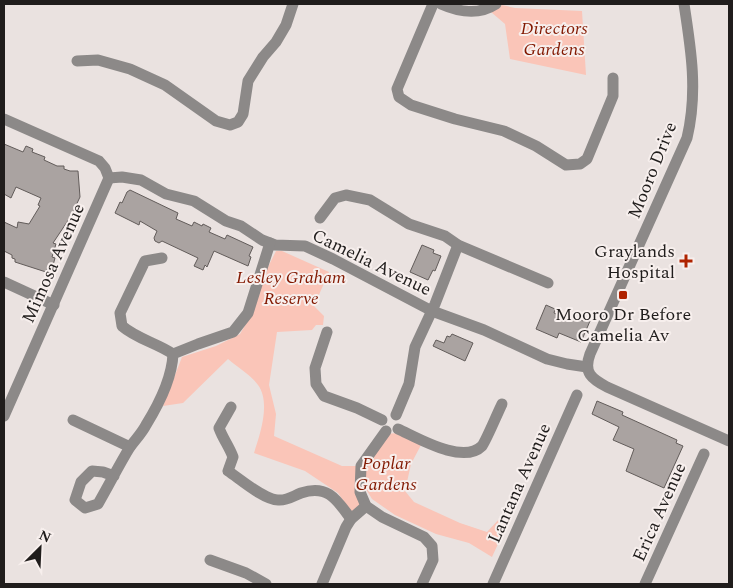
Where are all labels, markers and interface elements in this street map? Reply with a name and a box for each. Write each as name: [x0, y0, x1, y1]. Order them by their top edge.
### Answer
park label: Directors Gardens: [520, 15, 588, 63]
street label: Mooro Drive: [621, 118, 684, 223]
street label: Mimosa Avenue: [15, 199, 92, 327]
street label: Camelia Avenue: [308, 222, 436, 303]
place label: Graylands Hospital: [594, 238, 675, 286]
marker: Graylands Hospital: [679, 254, 693, 268]
park label: Lesley Graham Reserve: [236, 264, 346, 312]
marker: Mooro Dr Before Camelia Av: [617, 289, 629, 301]
place label: Mooro Dr Before Camelia Av: [555, 301, 691, 349]
street label: Lantana Avenue: [481, 419, 558, 548]
park label: Poplar Gardens: [355, 450, 417, 498]
street label: Erica Avenue: [626, 458, 693, 566]
north arrow: [15, 523, 65, 573]
text: N: [36, 525, 55, 548]

